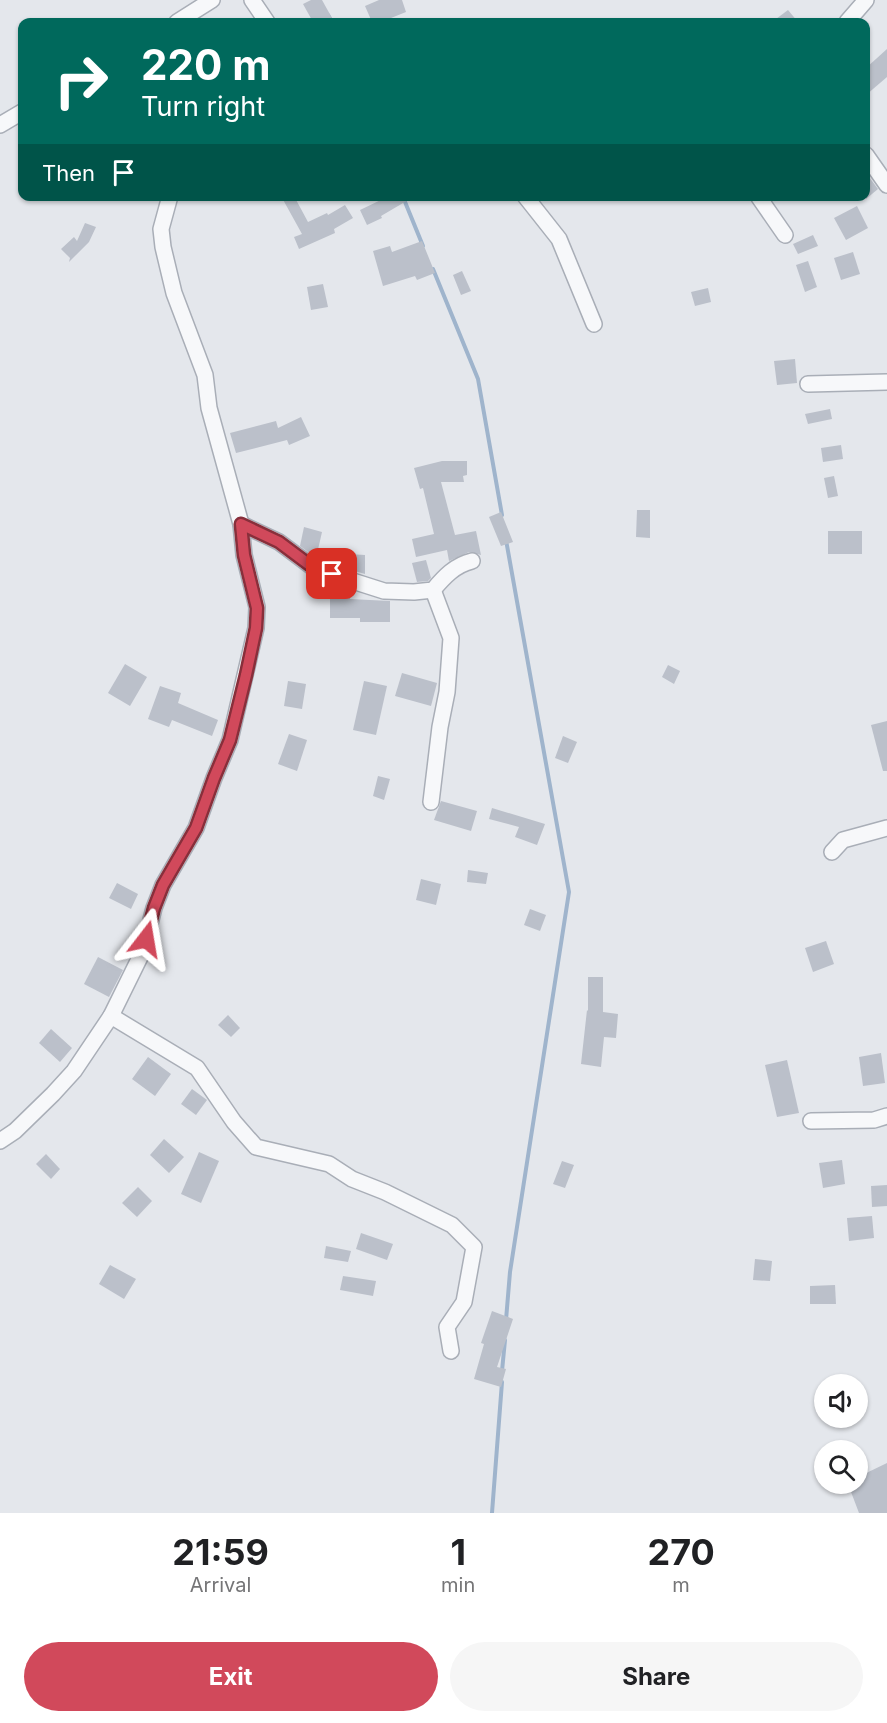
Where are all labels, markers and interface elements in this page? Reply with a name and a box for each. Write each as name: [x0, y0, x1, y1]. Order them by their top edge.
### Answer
text: 220 m: [141, 39, 271, 90]
icon: right: [42, 42, 120, 120]
text: Turn right: [141, 90, 265, 123]
icon: arrive: [107, 156, 140, 189]
text: Then: [42, 160, 95, 186]
pin: [306, 548, 357, 599]
icon: arrive: [315, 557, 348, 590]
position arrow: [114, 907, 178, 971]
map controls: [814, 1374, 868, 1494]
button: sound: [814, 1374, 868, 1428]
button: search: [814, 1440, 868, 1494]
text: 21:59: [172, 1530, 269, 1574]
text: 1: [450, 1530, 466, 1574]
text: 270: [647, 1530, 715, 1574]
text: Arrival: [190, 1573, 251, 1597]
text: min: [441, 1573, 475, 1597]
text: m: [672, 1573, 690, 1597]
button: Exit: [24, 1642, 438, 1711]
button: Share: [450, 1642, 863, 1711]

